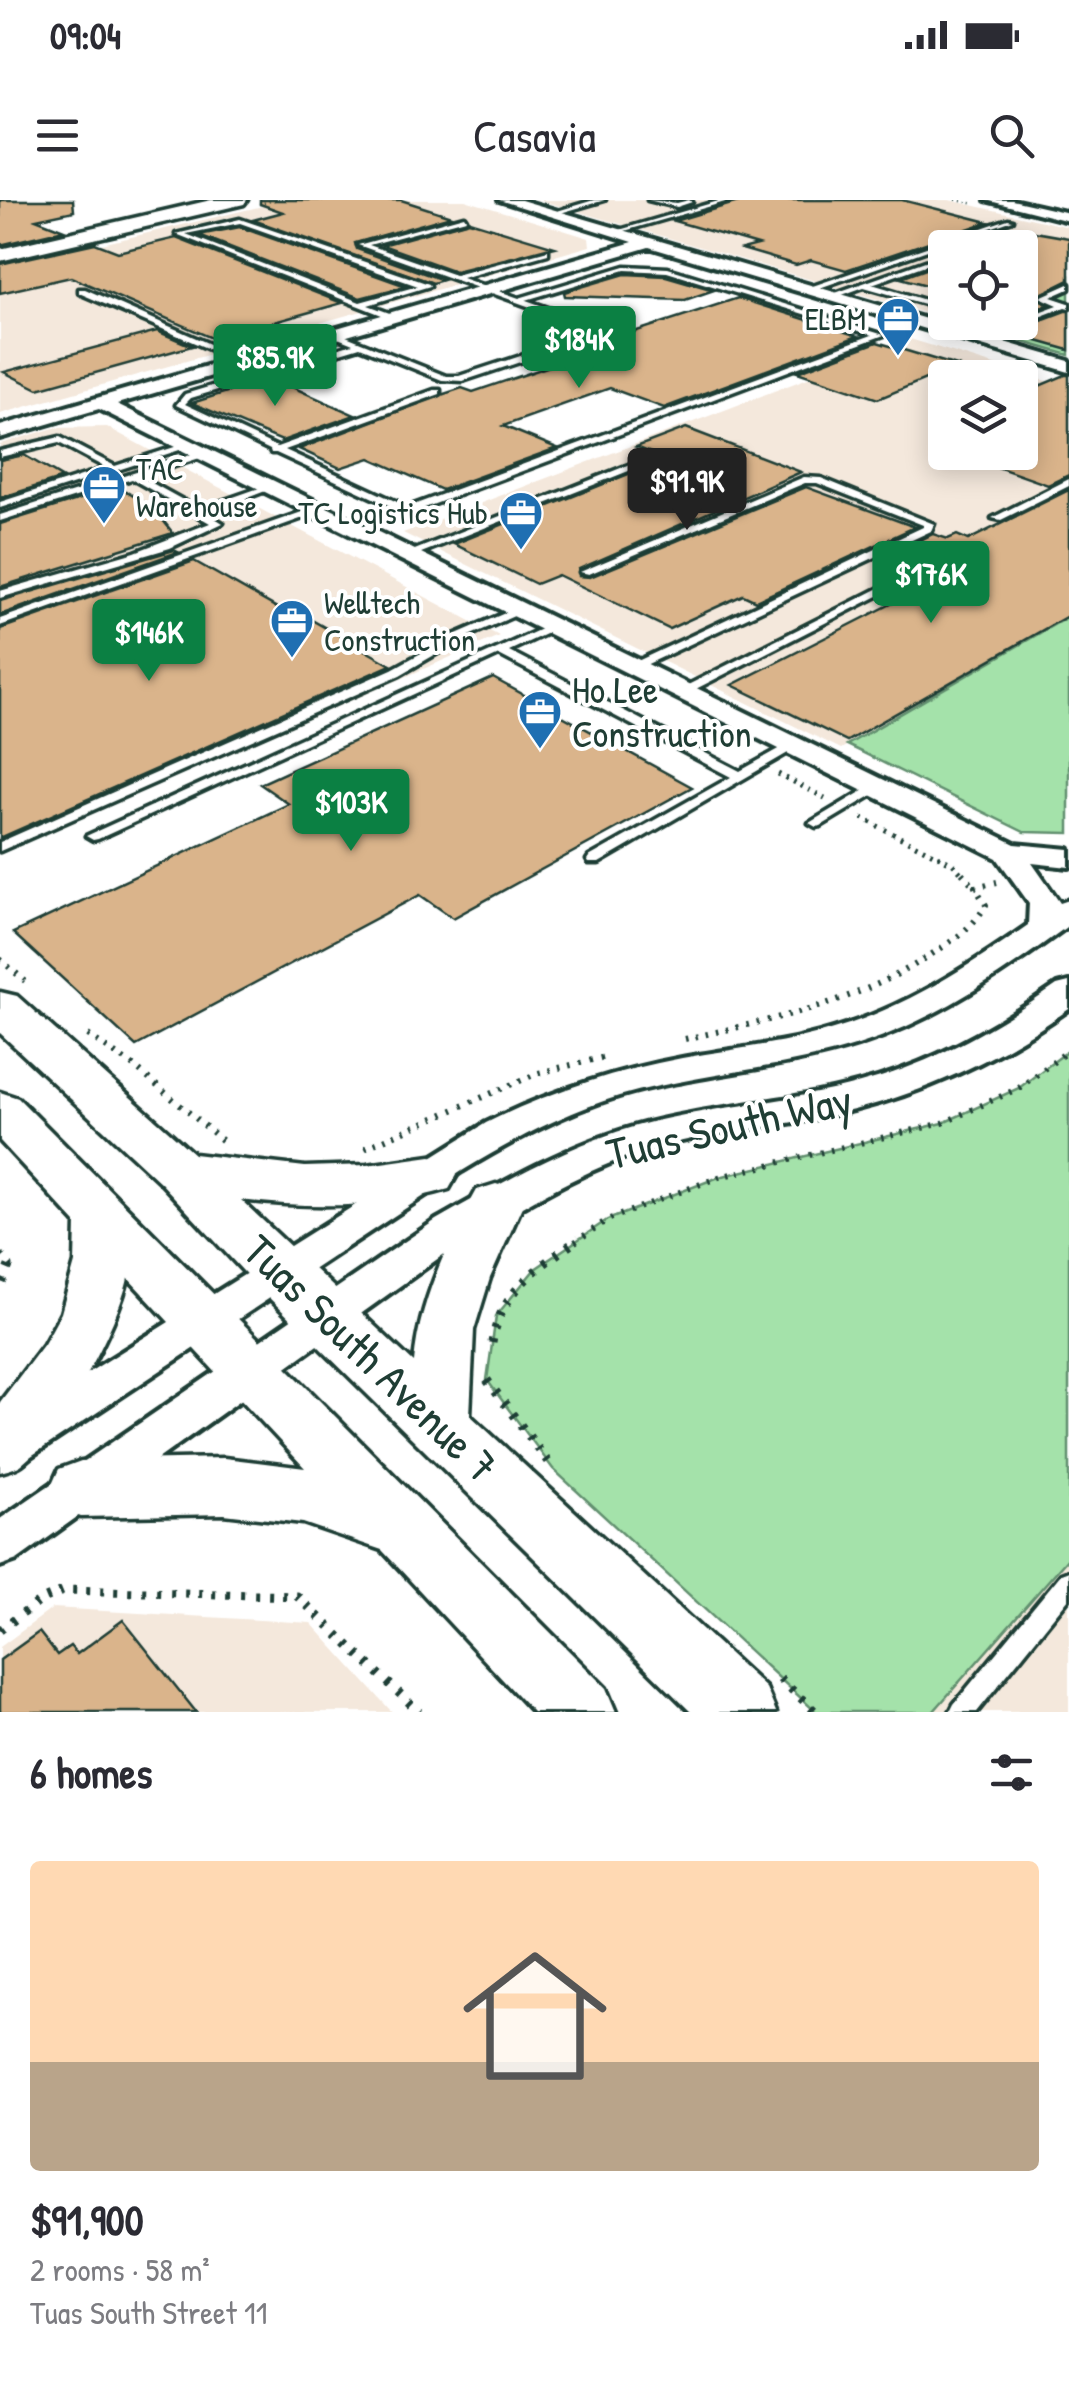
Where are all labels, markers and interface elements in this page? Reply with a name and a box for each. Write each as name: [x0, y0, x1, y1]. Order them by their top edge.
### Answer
text: 09:04: [50, 9, 121, 61]
text: Casavia: [473, 105, 596, 166]
icon: menu: [30, 108, 85, 163]
icon: search: [984, 108, 1039, 163]
map controls: [928, 230, 1038, 470]
button: locate: [928, 230, 1038, 340]
office icon: ELBM: [875, 296, 921, 357]
place label: ELBM: [805, 297, 866, 340]
pin: $184K: [509, 306, 649, 391]
text: $184K: [544, 317, 614, 360]
pin: $85.9K: [194, 324, 356, 409]
text: $85.9K: [236, 335, 314, 378]
button: layers: [928, 360, 1038, 470]
place label: TAC Warehouse: [136, 447, 258, 527]
pin: $91.9K: [606, 448, 768, 533]
text: $91.9K: [650, 459, 724, 502]
office icon: TAC Warehouse: [81, 464, 127, 525]
office icon: TC Logistics Hub: [498, 490, 544, 551]
place label: TC Logistics Hub: [298, 491, 488, 534]
pin: $176K: [861, 541, 1001, 626]
text: $176K: [894, 552, 968, 595]
place label: Welltech Construction: [324, 581, 475, 661]
office icon: Welltech Construction: [269, 598, 315, 659]
pin: $146K: [79, 599, 219, 684]
text: $146K: [114, 610, 184, 653]
place label: Ho Lee Construction: [572, 663, 752, 759]
office icon: Ho Lee Construction: [517, 689, 563, 750]
pin: $103K: [281, 769, 421, 854]
text: $103K: [314, 780, 388, 823]
street label: Tuas South Way: [600, 1068, 858, 1183]
street label: Tuas South Avenue 7: [231, 1220, 512, 1495]
text: 6 homes: [30, 1744, 152, 1801]
icon: filters: [984, 1745, 1039, 1800]
icon: home: [445, 1926, 625, 2106]
text: $91,900: [30, 2191, 143, 2248]
text: 2 rooms · 58 m²: [30, 2248, 210, 2291]
text: Tuas South Street 11: [30, 2291, 267, 2334]

